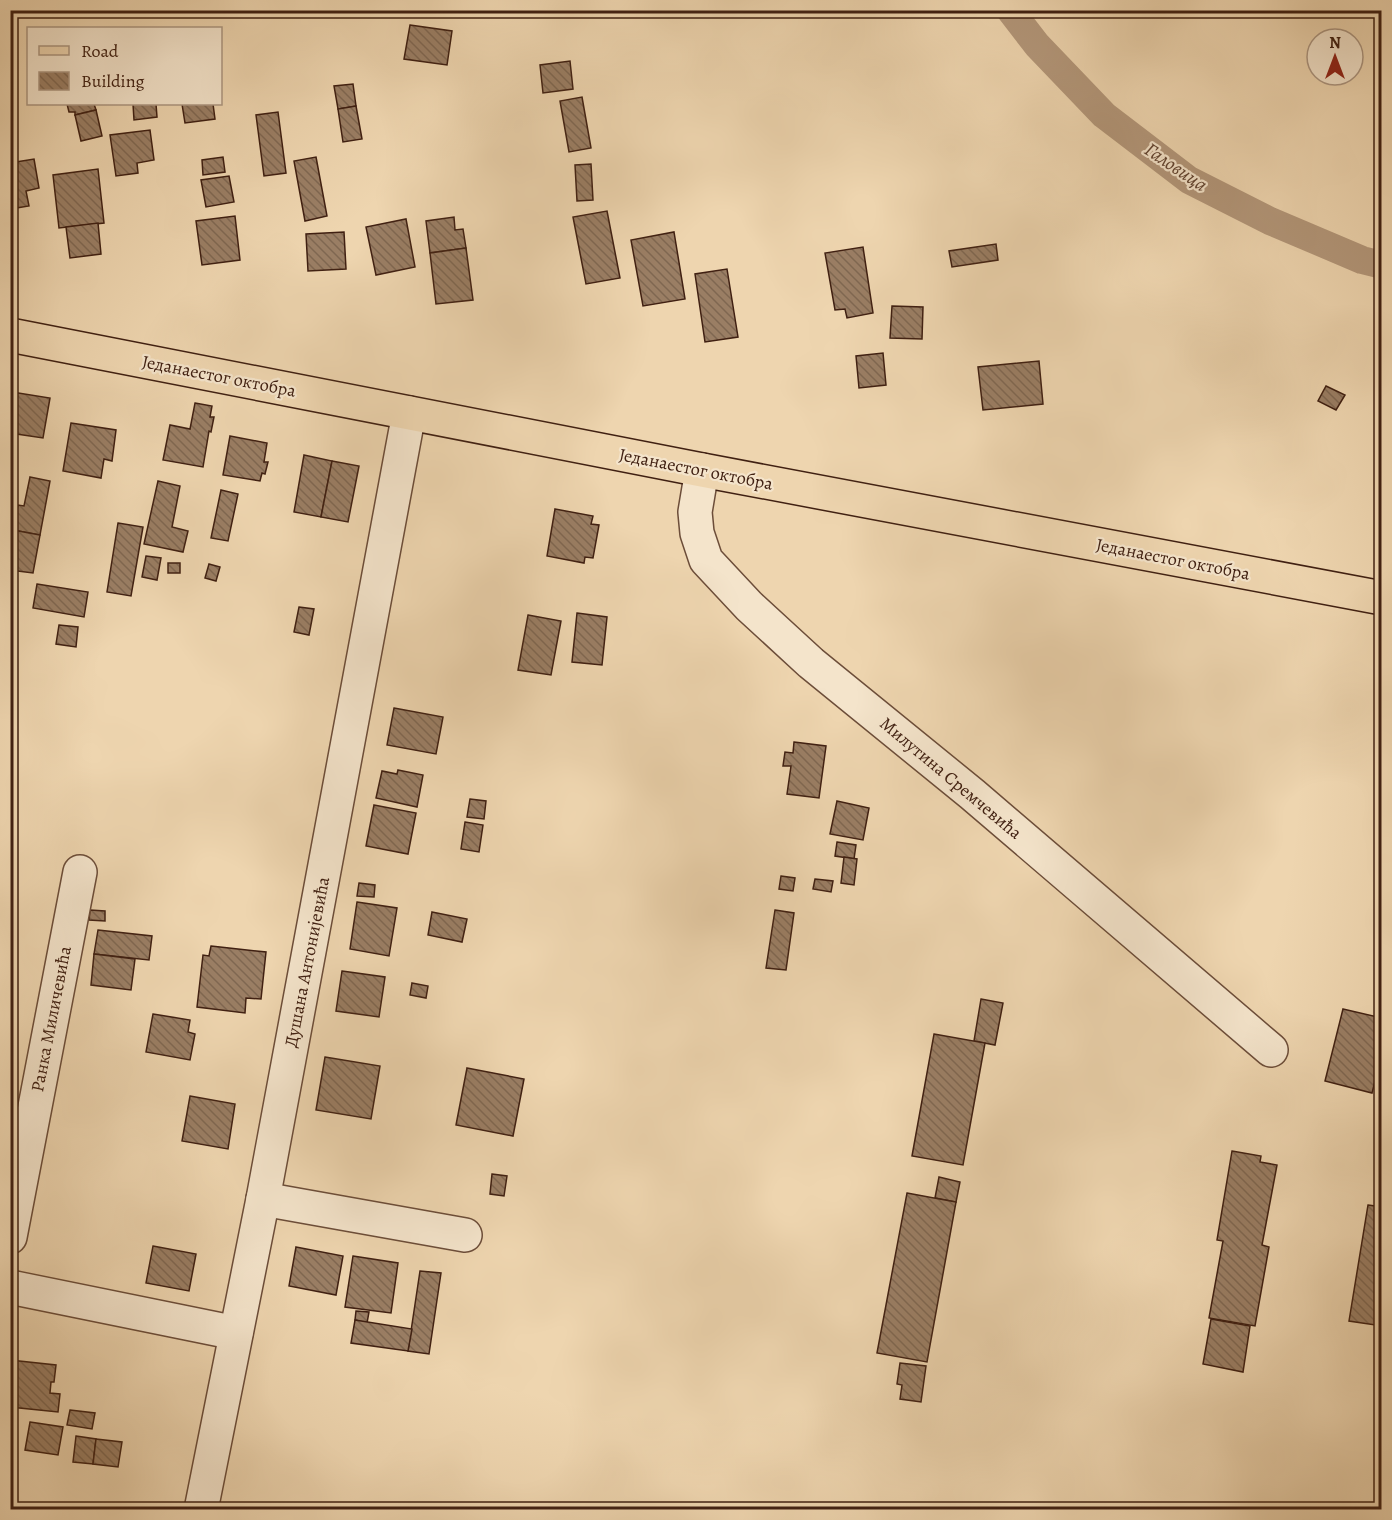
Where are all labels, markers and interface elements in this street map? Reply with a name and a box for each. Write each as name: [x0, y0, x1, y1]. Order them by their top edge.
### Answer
legend: [27, 27, 222, 105]
north arrow: [1305, 27, 1365, 87]
text: N: [1329, 32, 1341, 54]
text: Road: [81, 39, 119, 63]
text: Building: [81, 69, 145, 93]
water label: Галовица: [1139, 136, 1213, 198]
street label: Једанаестог октобра: [140, 349, 299, 403]
street label: Једанаестог октобра: [617, 442, 776, 496]
street label: Једанаестог октобра: [1094, 532, 1253, 586]
street label: Милутина Сремчевића: [875, 711, 1028, 845]
street label: Душана Антонијевића: [279, 874, 335, 1049]
street label: Ранка Миличевића: [25, 943, 77, 1094]

